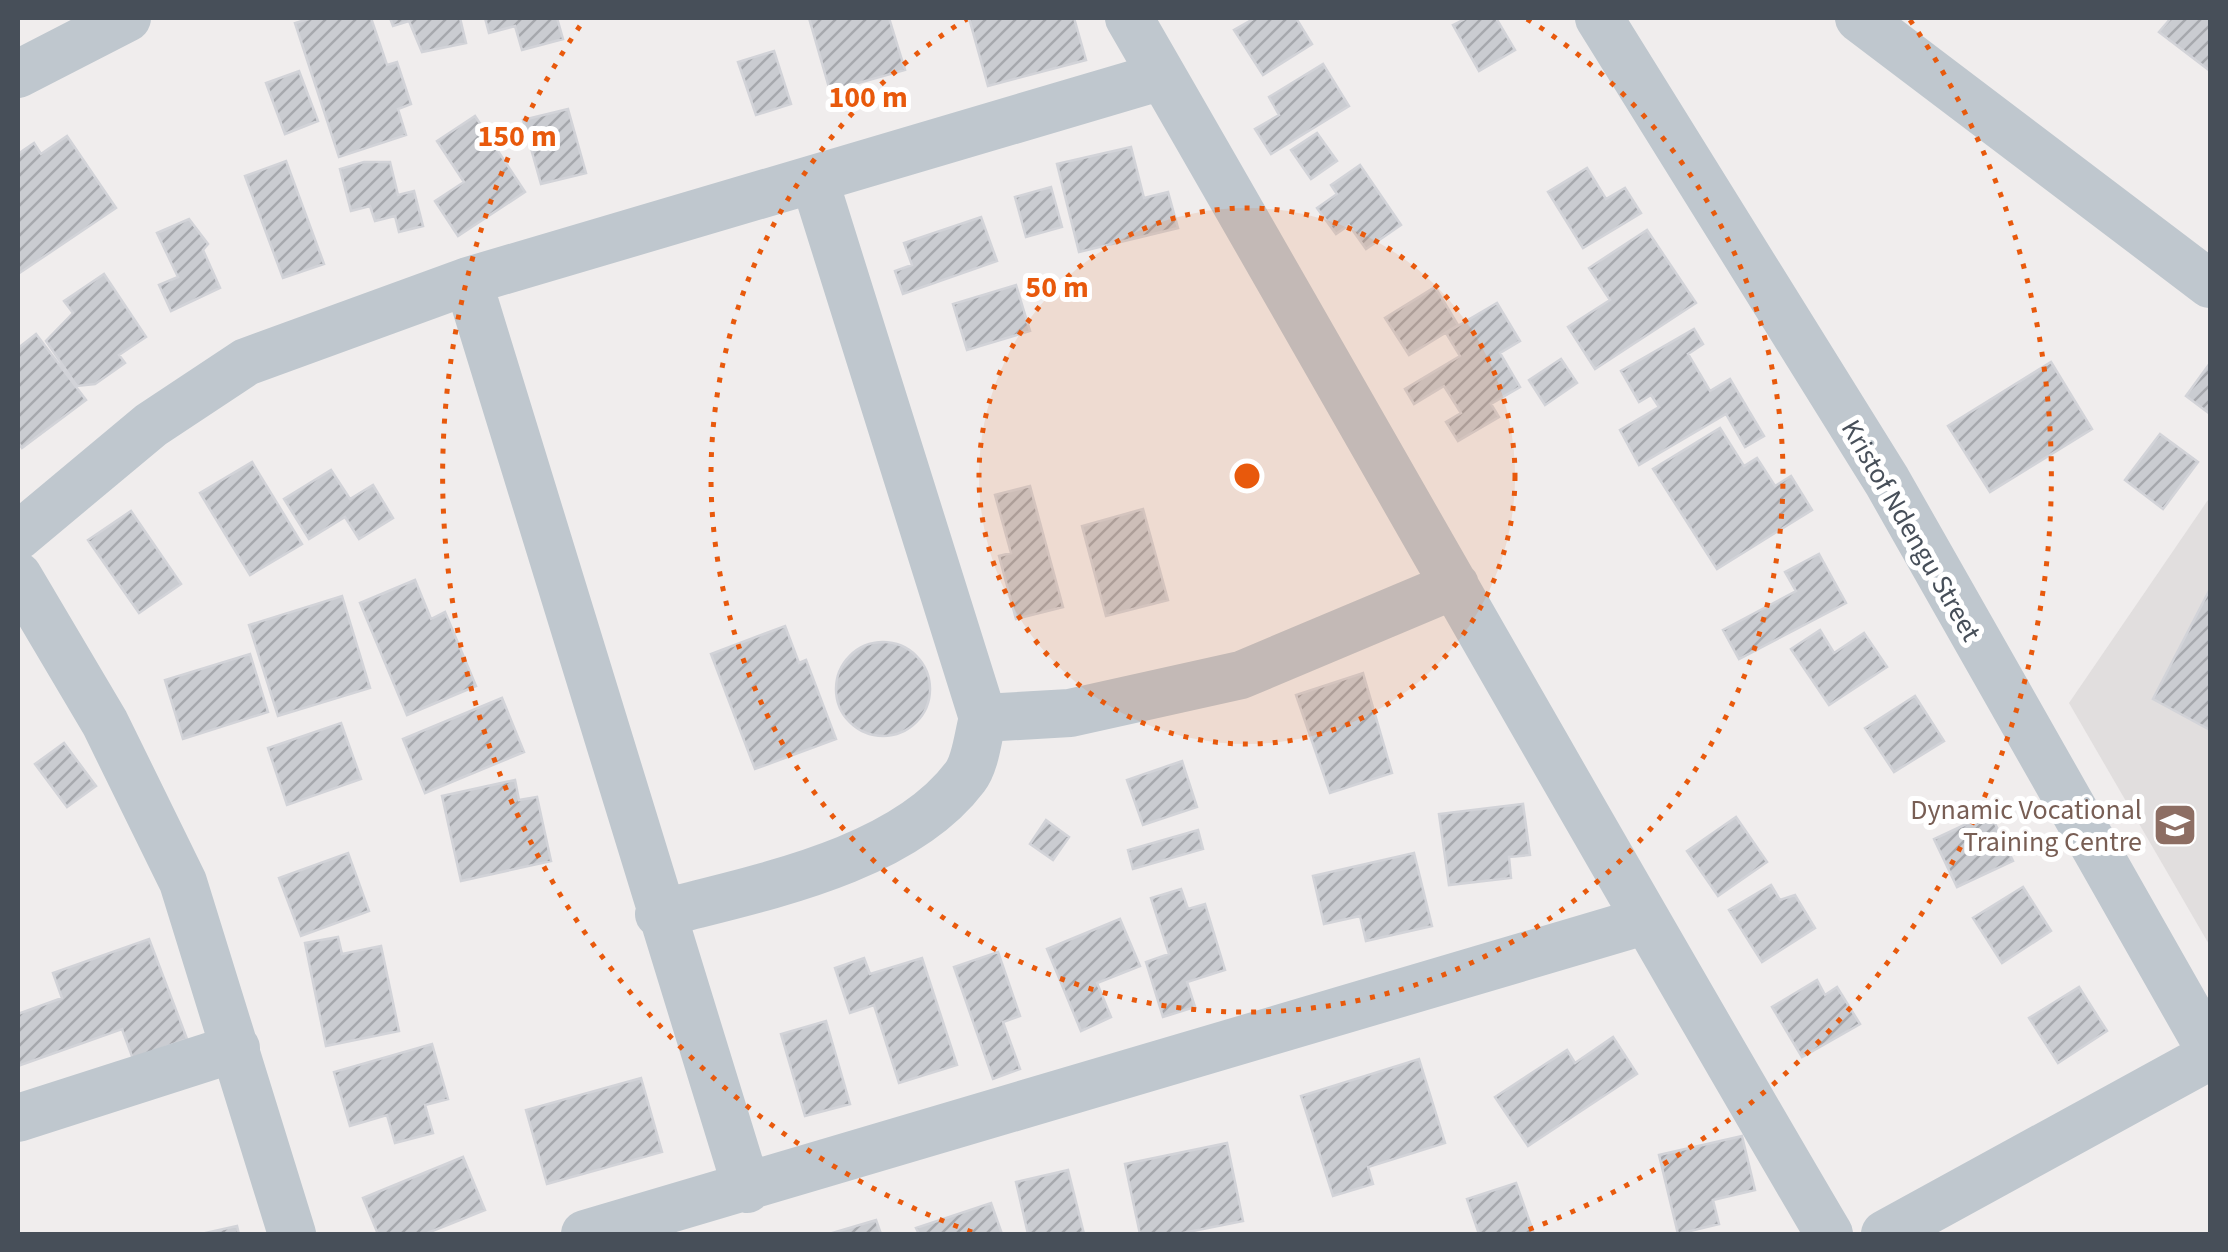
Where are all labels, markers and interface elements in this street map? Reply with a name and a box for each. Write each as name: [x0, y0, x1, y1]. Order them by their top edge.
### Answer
text: 100 m: [828, 76, 908, 119]
text: 150 m: [477, 115, 557, 158]
text: 50 m: [1025, 266, 1089, 309]
street label: Kristof Ndengu Street: [1831, 412, 1991, 649]
centre of rings: [1229, 458, 1265, 494]
place label: Dynamic Vocational Training Centre: [1910, 790, 2142, 862]
school or university icon: Dynamic Vocational Training Centre: [2152, 802, 2198, 848]

